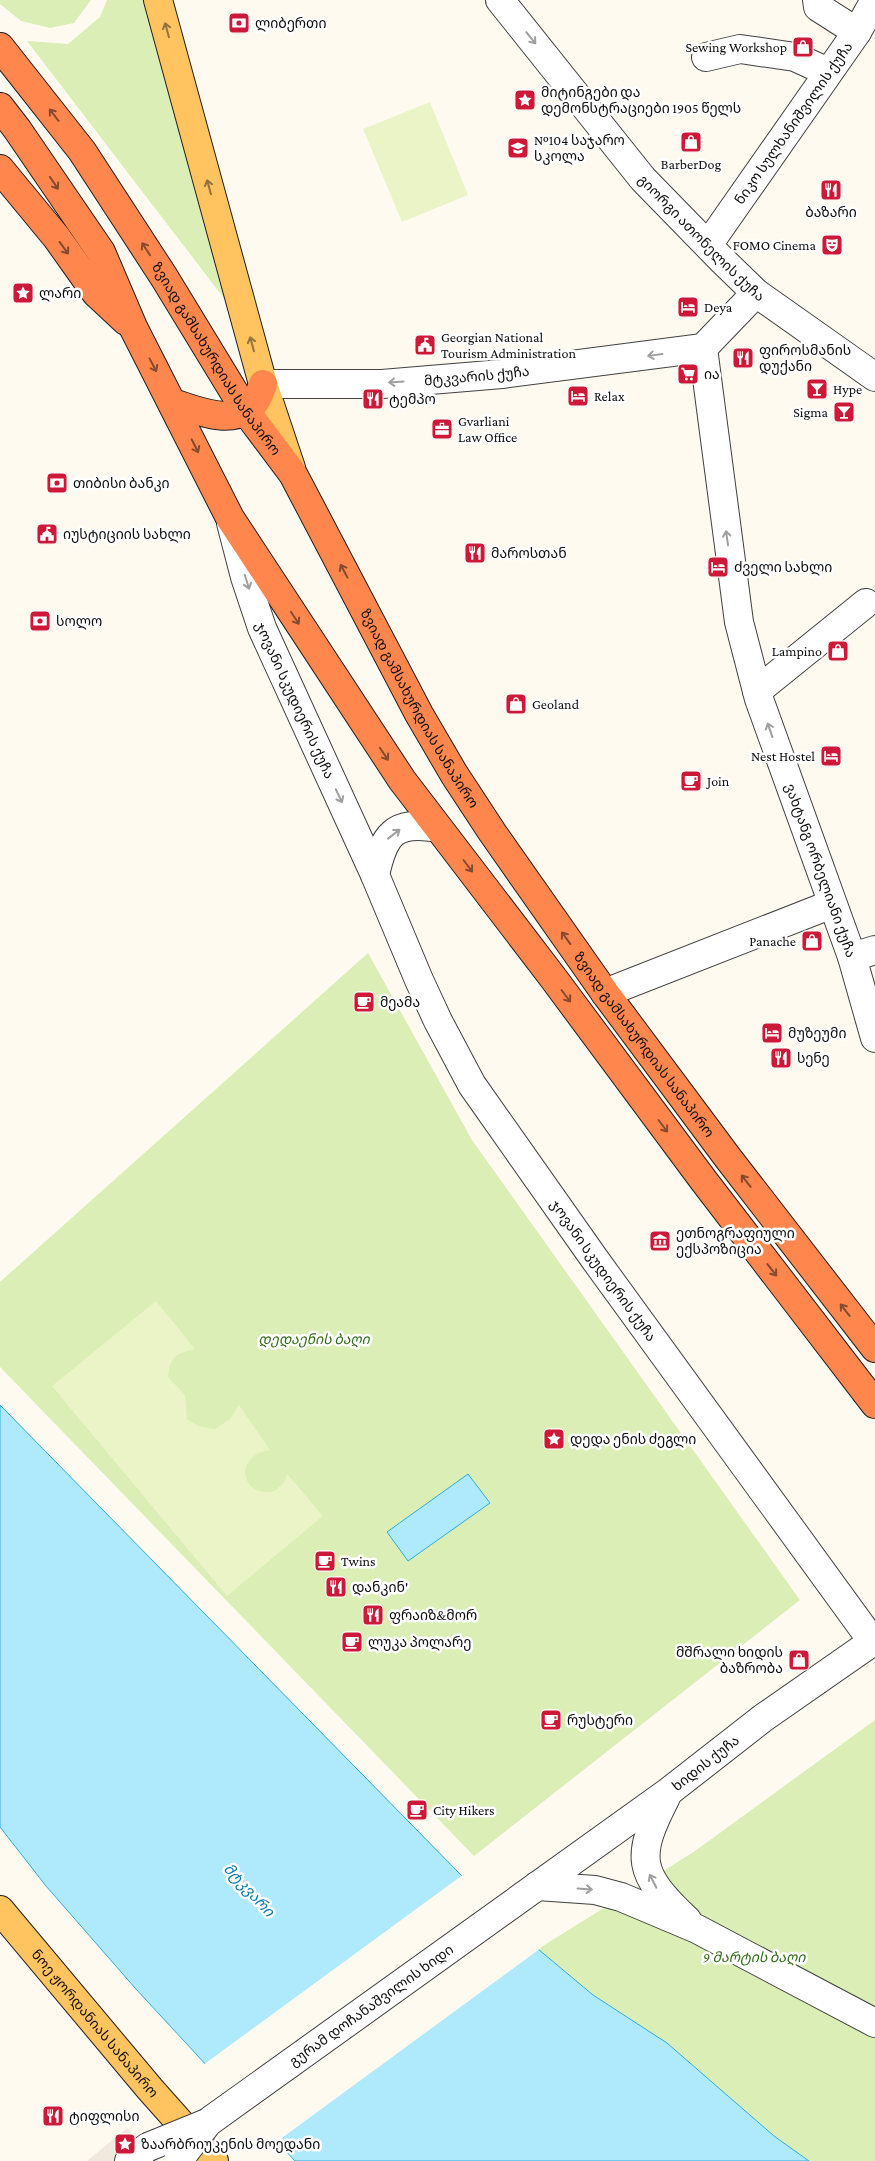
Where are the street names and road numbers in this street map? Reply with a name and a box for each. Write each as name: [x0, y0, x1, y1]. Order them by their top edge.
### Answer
street label: ნიკო სულხანიშვილის ქუჩა: [731, 39, 856, 207]
street label: გიორგი ათონელის ქუჩა: [634, 171, 768, 304]
street label: ზვიად გამსახურდიას სანაპირო: [149, 259, 284, 458]
street label: მტკვარის ქუჩა: [423, 363, 530, 389]
street label: ზვიად გამსახურდიას სანაპირო: [357, 606, 482, 811]
street label: ჯოვანი სკუდიერის ქუჩა: [252, 620, 338, 781]
street label: ვახტანგ ორბელიანი ქუჩა: [781, 781, 859, 959]
street label: ზვიად გამსახურდიას სანაპირო: [571, 949, 718, 1140]
street label: ჯოვანი სკუდიერის ქუჩა: [547, 1197, 660, 1344]
street label: ხიდის ქუჩა: [669, 1732, 742, 1794]
street label: გურამ დოჩანაშვილის ხიდი: [286, 1941, 456, 2070]
street label: ნოე ჟორდანიას სანაპირო: [29, 1946, 162, 2101]

